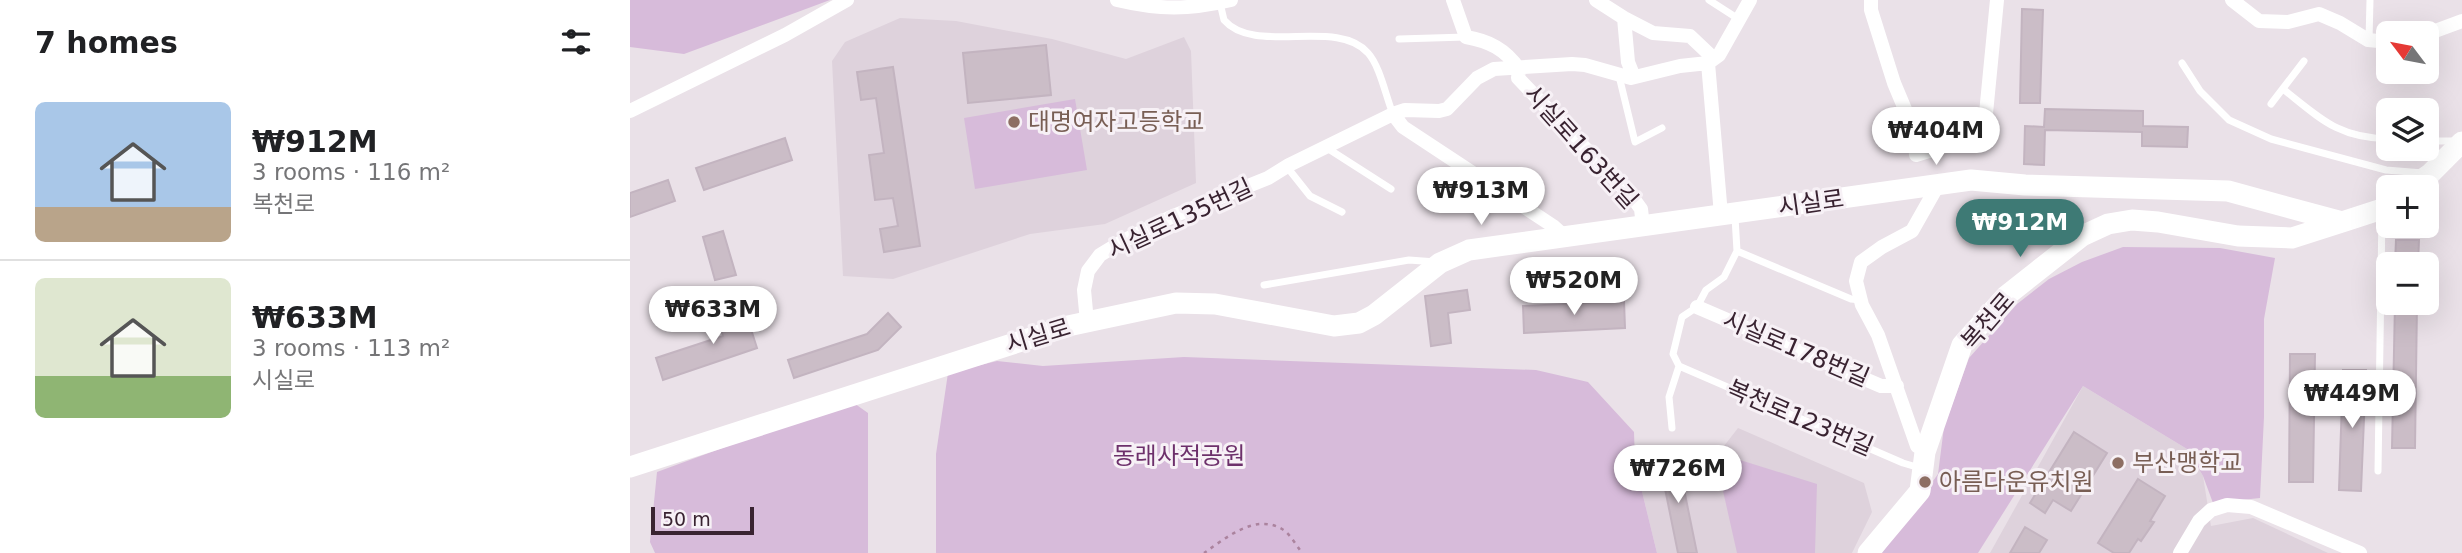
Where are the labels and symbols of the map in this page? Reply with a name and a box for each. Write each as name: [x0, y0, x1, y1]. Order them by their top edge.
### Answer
north arrow: [2376, 21, 2440, 84]
street label: 시실로163번길: [1518, 80, 1644, 214]
place label: 대명여자고등학교: [1028, 108, 1205, 136]
pin: ₩404M: [1887, 108, 1985, 167]
marker: 대명여자고등학교: [1006, 114, 1022, 130]
pin: ₩913M: [1432, 168, 1530, 227]
street label: 시실로135번길: [1103, 173, 1257, 265]
street label: 시실로: [1776, 185, 1846, 221]
pin: ₩912M: [1971, 200, 2069, 259]
pin: ₩520M: [1525, 258, 1623, 317]
pin: ₩633M: [664, 286, 762, 346]
street label: 복천로: [1956, 287, 2020, 355]
street label: 시실로178번길: [1719, 306, 1873, 392]
street label: 시실로: [1002, 313, 1074, 359]
pin: ₩449M: [2303, 370, 2401, 430]
street label: 복천로123번길: [1723, 375, 1877, 461]
park label: 동래사적공원: [1113, 442, 1245, 470]
pin: ₩726M: [1629, 446, 1727, 505]
place label: 부산맹학교: [2132, 449, 2242, 477]
marker: 부산맹학교: [2110, 455, 2126, 471]
place label: 아름다운유치원: [1939, 468, 2094, 496]
marker: 아름다운유치원: [1917, 474, 1933, 490]
scale bar: [651, 504, 754, 536]

